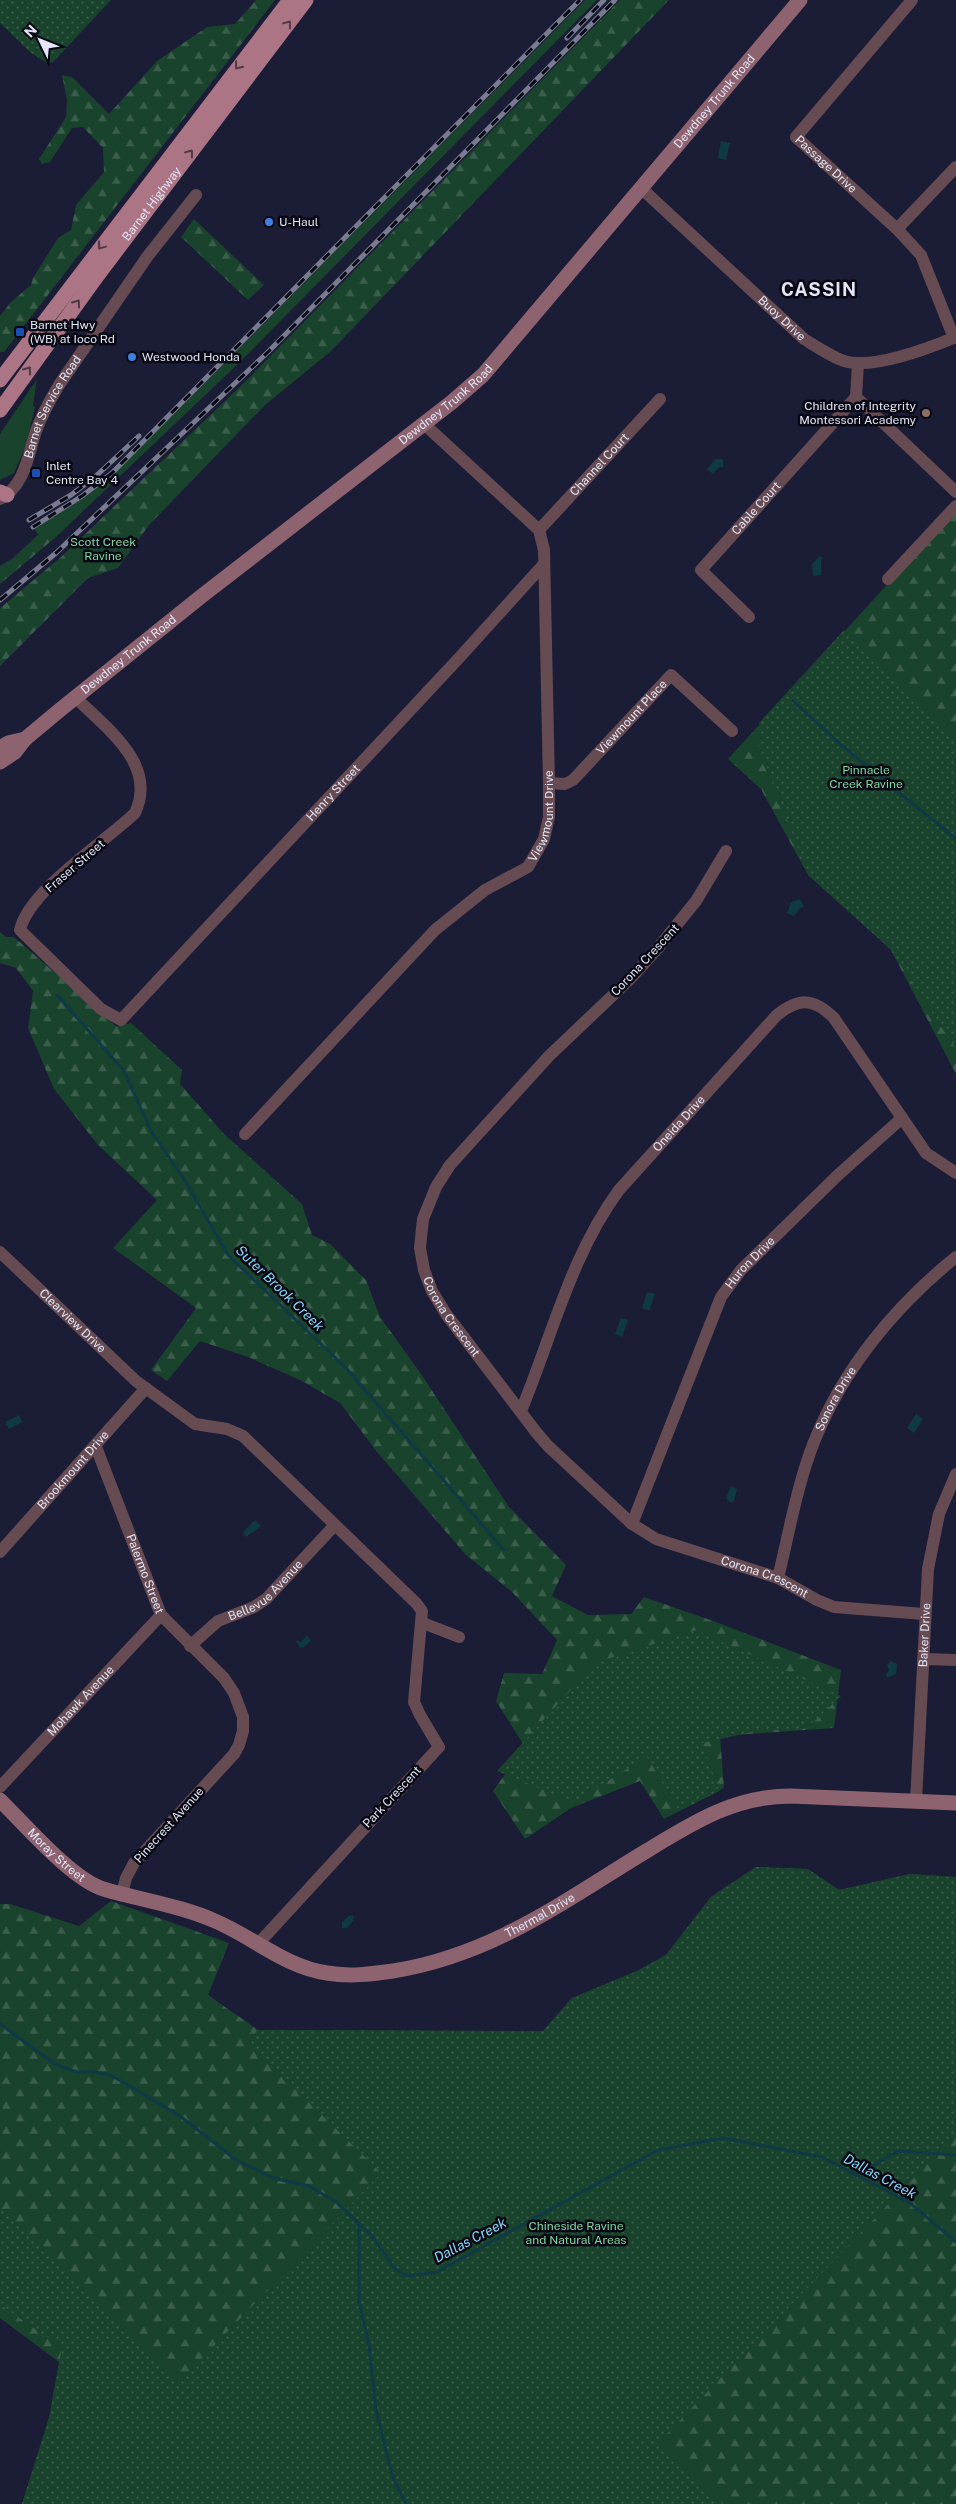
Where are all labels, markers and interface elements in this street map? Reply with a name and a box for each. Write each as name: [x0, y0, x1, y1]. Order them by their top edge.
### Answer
north arrow: [15, 15, 65, 65]
one-way arrow: [282, 20, 291, 30]
text: N: [21, 22, 40, 41]
street label: Dewdney Trunk Road: [671, 52, 758, 151]
one-way arrow: [235, 60, 243, 69]
street label: Passage Drive: [792, 133, 860, 196]
one-way arrow: [184, 149, 193, 159]
street label: Barnet Highway: [119, 164, 184, 243]
place label: U-Haul: [279, 215, 319, 229]
marker: U-Haul: [263, 216, 275, 228]
one-way arrow: [98, 240, 107, 250]
district label: CASSIN: [781, 279, 857, 300]
street label: Buoy Drive: [755, 293, 809, 344]
one-way arrow: [72, 300, 80, 309]
place label: Barnet Hwy (WB) at Ioco Rd: [30, 318, 115, 346]
marker: Barnet Hwy (WB) at Ioco Rd: [14, 326, 26, 338]
place label: Westwood Honda: [142, 350, 240, 364]
marker: Westwood Honda: [126, 351, 138, 363]
street label: Barnet Service Road: [21, 353, 84, 460]
street label: Dewdney Trunk Road: [396, 362, 496, 448]
one-way arrow: [22, 366, 31, 376]
place label: Children of Integrity Montessori Academy: [799, 399, 917, 427]
marker: Children of Integrity Montessori Academy: [920, 407, 932, 419]
street label: Channel Court: [567, 430, 632, 499]
place label: Inlet Centre Bay 4: [46, 459, 118, 487]
marker: Inlet Centre Bay 4: [30, 467, 42, 479]
street label: Cable Court: [729, 479, 784, 538]
park label: Scott Creek Ravine: [70, 535, 136, 563]
street label: Dewdney Trunk Road: [78, 612, 179, 697]
street label: Viewmount Place: [594, 677, 670, 757]
street label: Henry Street: [303, 761, 363, 824]
park label: Pinnacle Creek Ravine: [829, 763, 903, 791]
street label: Viewmount Drive: [526, 770, 556, 864]
street label: Fraser Street: [43, 836, 108, 895]
street label: Corona Crescent: [608, 921, 682, 999]
street label: Oneida Drive: [650, 1092, 708, 1155]
street label: Huron Drive: [723, 1234, 778, 1291]
water label: Suter Brook Creek: [233, 1242, 328, 1334]
street label: Corona Crescent: [420, 1275, 483, 1360]
street label: Clearview Drive: [36, 1286, 109, 1356]
street label: Sonora Drive: [812, 1364, 859, 1433]
street label: Brookmount Drive: [35, 1428, 112, 1512]
street label: Palermo Street: [123, 1532, 167, 1616]
street label: Corona Crescent: [719, 1553, 811, 1601]
street label: Bellevue Avenue: [226, 1557, 306, 1623]
street label: Baker Drive: [916, 1603, 933, 1668]
street label: Mohawk Avenue: [44, 1663, 117, 1739]
street label: Park Crescent: [360, 1763, 424, 1831]
street label: Pinecrest Avenue: [131, 1784, 207, 1866]
street label: Moray Street: [25, 1826, 88, 1885]
street label: Thermal Drive: [503, 1890, 577, 1941]
water label: Dallas Creek: [841, 2150, 919, 2202]
water label: Dallas Creek: [431, 2214, 509, 2266]
park label: Chineside Ravine and Natural Areas: [526, 2219, 626, 2247]

